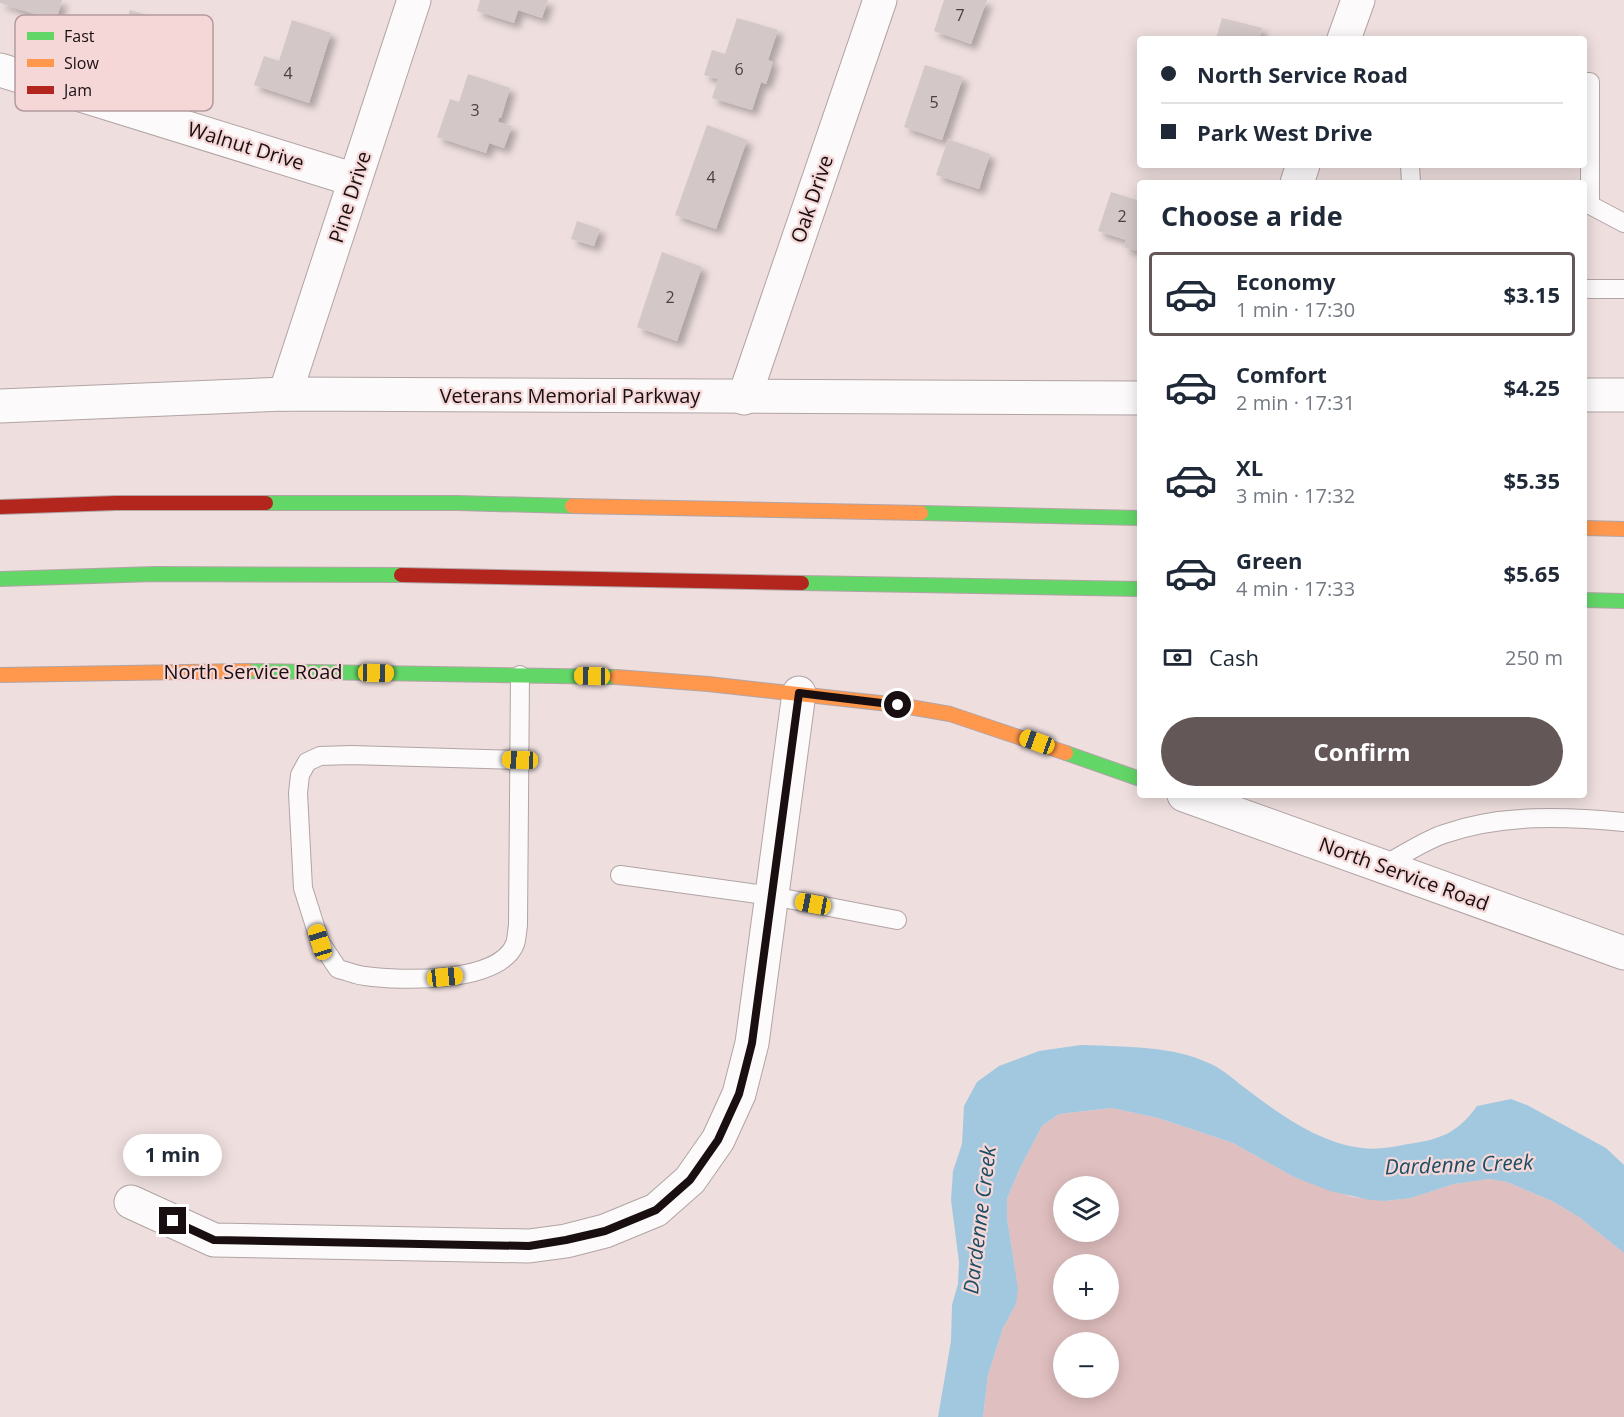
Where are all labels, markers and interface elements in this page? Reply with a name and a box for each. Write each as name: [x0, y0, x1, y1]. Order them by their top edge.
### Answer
house number: 7: [955, 4, 965, 26]
legend: [15, 15, 213, 111]
text: Fast: [64, 25, 95, 47]
text: Slow: [64, 52, 99, 74]
house number: 6: [734, 58, 744, 80]
text: North Service Road: [1197, 59, 1408, 89]
house number: 4: [283, 62, 293, 84]
text: Jam: [62, 79, 92, 101]
house number: 5: [929, 91, 939, 113]
house number: 3: [470, 99, 480, 121]
street label: Walnut Drive: [185, 115, 308, 176]
text: Park West Drive: [1197, 117, 1372, 147]
street label: Pine Drive: [322, 148, 377, 246]
street label: Oak Drive: [784, 151, 839, 246]
house number: 4: [706, 166, 716, 188]
text: Choose a ride: [1161, 197, 1343, 234]
house number: 2: [1117, 205, 1127, 227]
text: Economy: [1236, 266, 1335, 296]
icon: car: [1164, 267, 1218, 321]
text: $3.15: [1503, 279, 1560, 309]
house number: 2: [665, 286, 675, 308]
text: 1 min · 17:30: [1236, 296, 1355, 323]
text: Comfort: [1236, 359, 1327, 389]
icon: car: [1164, 360, 1218, 414]
text: $4.25: [1503, 372, 1560, 402]
street label: Veterans Memorial Parkway: [440, 382, 701, 409]
text: 2 min · 17:31: [1236, 389, 1355, 416]
text: XL: [1236, 452, 1263, 482]
icon: car: [1164, 453, 1218, 507]
text: $5.35: [1503, 465, 1560, 495]
text: 3 min · 17:32: [1236, 482, 1355, 509]
text: Green: [1236, 545, 1302, 575]
icon: car: [1164, 546, 1218, 600]
text: $5.65: [1503, 558, 1560, 588]
text: 4 min · 17:33: [1236, 575, 1355, 602]
icon: cash: [1161, 641, 1194, 674]
text: Cash: [1209, 642, 1259, 672]
text: 250 m: [1505, 644, 1563, 671]
street label: North Service Road: [164, 658, 343, 685]
car: [358, 664, 394, 682]
car: [574, 667, 610, 685]
route start: [884, 691, 911, 718]
button: Confirm: [1161, 717, 1563, 786]
car: [1017, 727, 1057, 757]
car: [502, 750, 538, 770]
street label: North Service Road: [1315, 830, 1493, 917]
car: [794, 892, 832, 916]
car: [306, 922, 334, 962]
car: [426, 966, 464, 988]
callout: 1 min: [124, 1134, 222, 1176]
text: 1 min: [145, 1141, 200, 1168]
water label: Dardenne Creek: [956, 1144, 1002, 1295]
water label: Dardenne Creek: [1384, 1147, 1534, 1181]
map controls: [1053, 1176, 1119, 1398]
button: layers: [1053, 1176, 1119, 1242]
route end: [159, 1207, 186, 1234]
button: +: [1053, 1254, 1119, 1320]
button: −: [1053, 1332, 1119, 1398]

